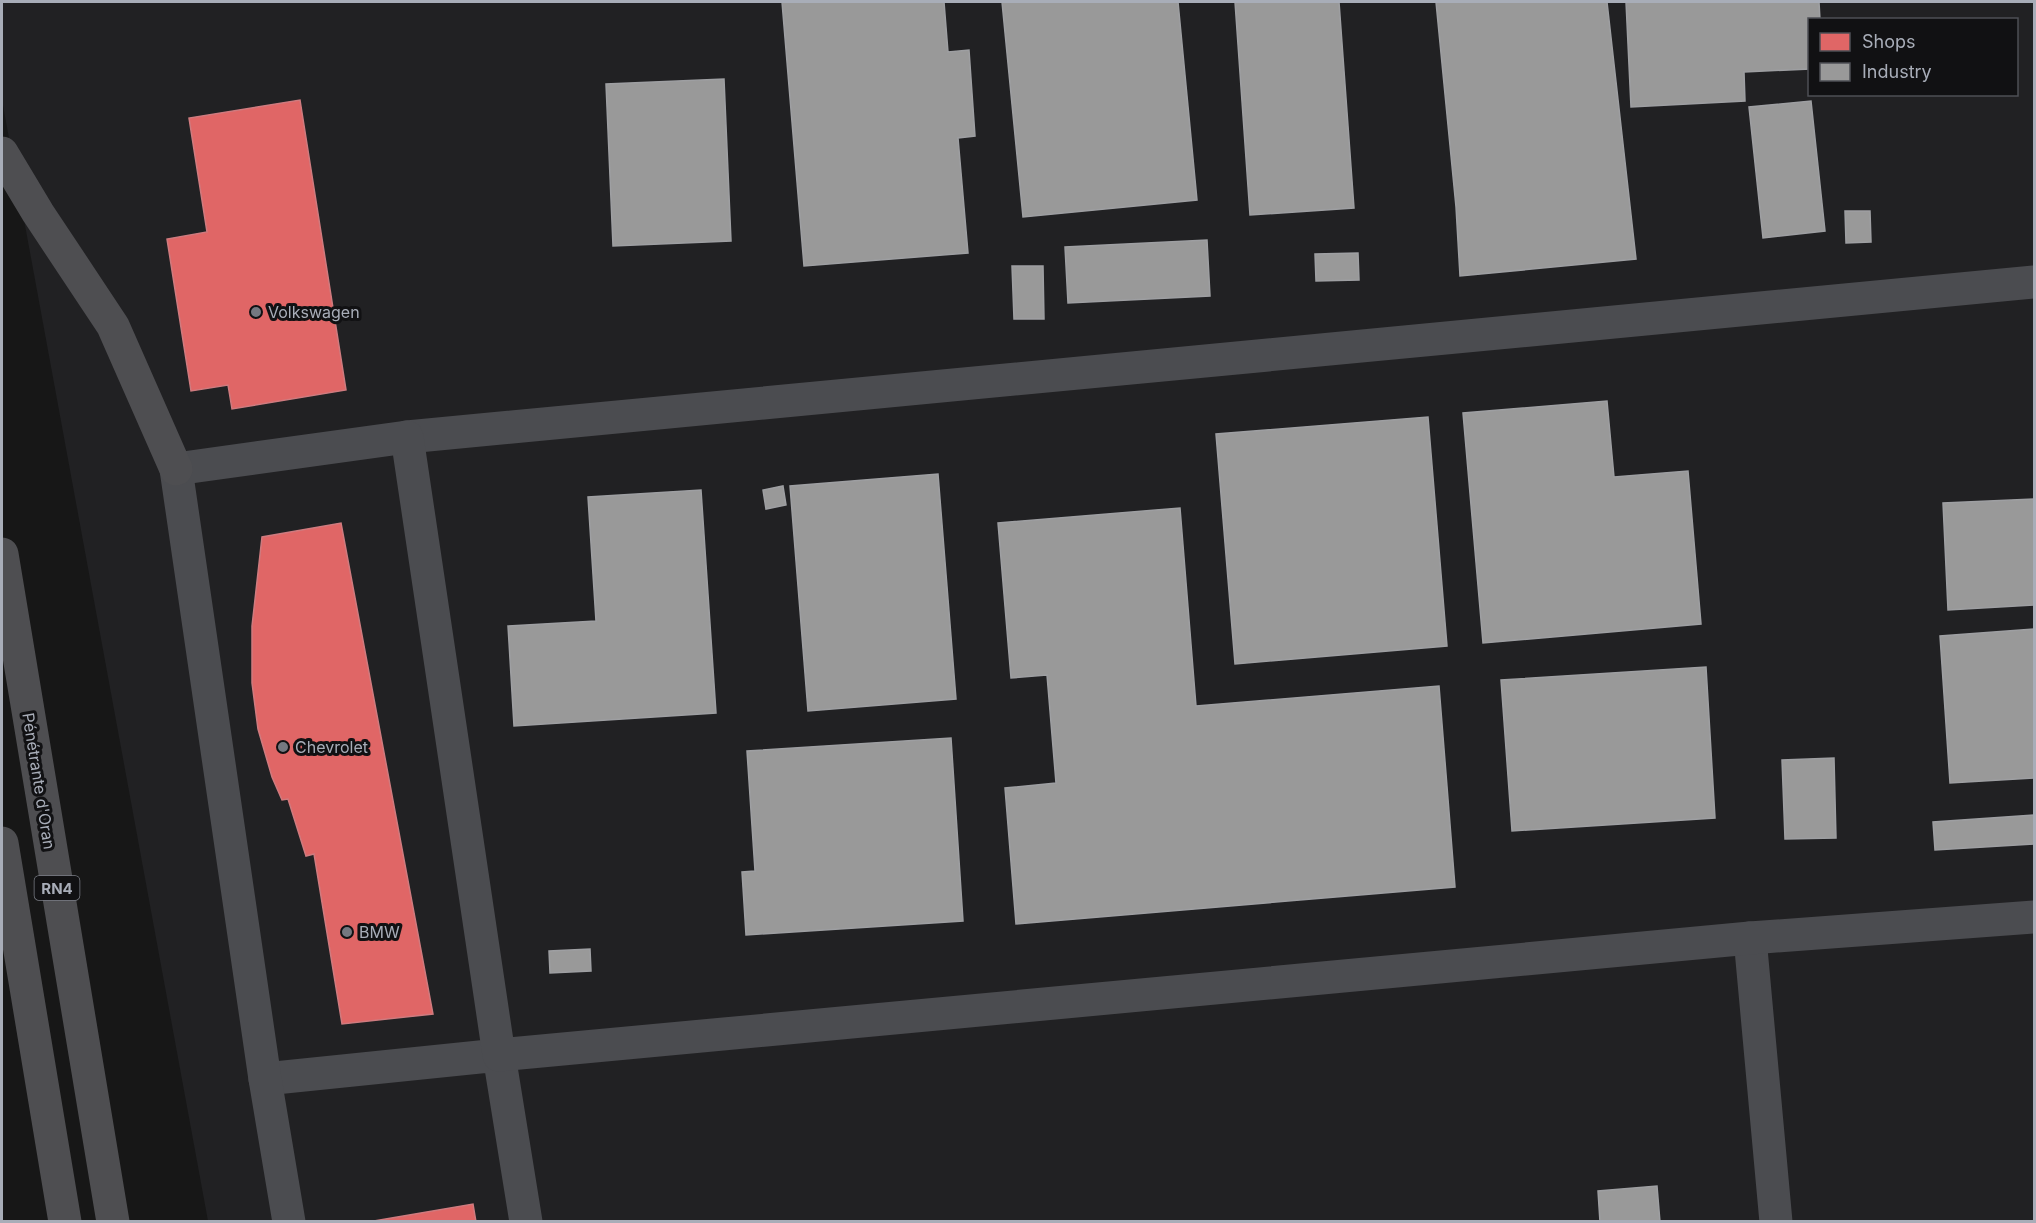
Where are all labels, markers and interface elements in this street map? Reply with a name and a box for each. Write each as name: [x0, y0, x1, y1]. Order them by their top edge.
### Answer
legend: [1808, 18, 2018, 96]
text: Shops: [1862, 31, 1916, 52]
text: Industry: [1862, 61, 1932, 82]
place label: Volkswagen: [268, 302, 360, 322]
marker: Volkswagen: [249, 305, 263, 319]
street label: Pénétrante d'Oran: [18, 711, 60, 851]
place label: Chevrolet: [295, 737, 368, 757]
marker: Chevrolet: [276, 740, 290, 754]
road number: RN4: [34, 876, 80, 900]
place label: BMW: [359, 922, 400, 942]
marker: BMW: [340, 925, 354, 939]

